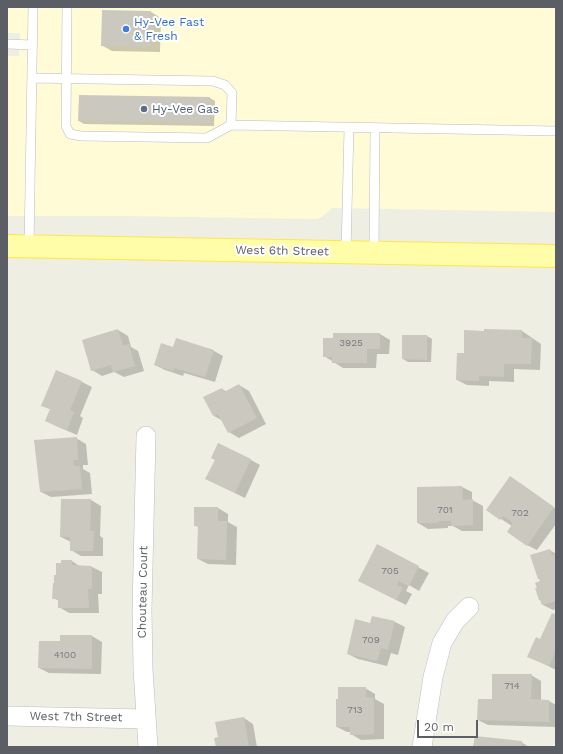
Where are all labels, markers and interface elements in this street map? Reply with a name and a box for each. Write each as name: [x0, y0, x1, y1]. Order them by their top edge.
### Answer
place label: Hy-Vee Fast & Fresh: [134, 15, 204, 43]
marker: Hy-Vee Fast & Fresh: [121, 24, 131, 34]
place label: Hy-Vee Gas: [152, 102, 219, 116]
marker: Hy-Vee Gas: [139, 104, 149, 114]
street label: West 6th Street: [235, 243, 329, 259]
house number: 3925: [339, 337, 363, 349]
house number: 701: [437, 504, 453, 516]
house number: 702: [511, 507, 529, 519]
street label: Chouteau Court: [135, 545, 151, 639]
house number: 705: [381, 565, 399, 577]
house number: 709: [362, 634, 380, 646]
house number: 4100: [54, 649, 76, 661]
house number: 714: [504, 680, 520, 692]
house number: 713: [347, 704, 363, 716]
street label: West 7th Street: [29, 709, 123, 725]
scale bar: [419, 712, 480, 738]
text: 20 m: [424, 720, 454, 734]

